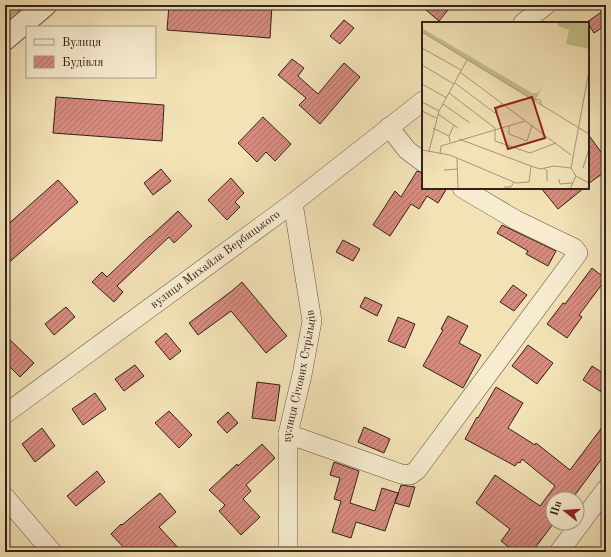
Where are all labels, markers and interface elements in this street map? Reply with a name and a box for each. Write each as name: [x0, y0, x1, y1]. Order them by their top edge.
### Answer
inset map: [422, 22, 589, 189]
legend: [26, 26, 156, 78]
text: Вулиця: [62, 37, 101, 49]
text: Будівля: [62, 56, 104, 69]
street label: вулиця Михайла Вербицького: [149, 208, 283, 311]
street label: вулиця Січових Стрільців: [282, 309, 318, 443]
north arrow: [545, 491, 585, 531]
text: Пн: [549, 500, 564, 517]

